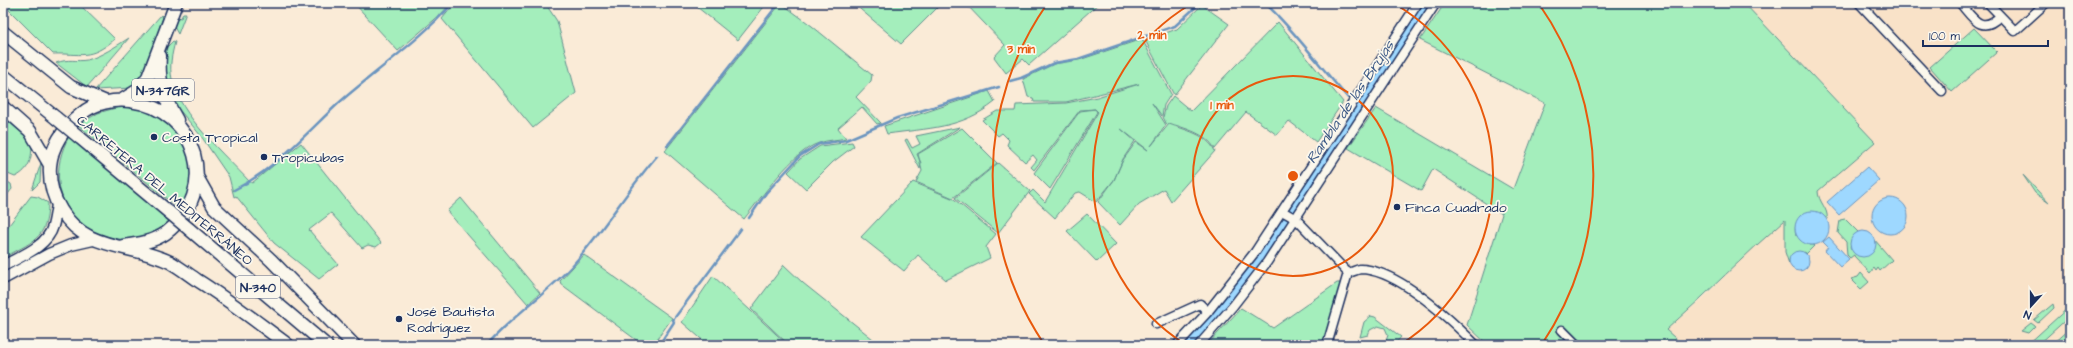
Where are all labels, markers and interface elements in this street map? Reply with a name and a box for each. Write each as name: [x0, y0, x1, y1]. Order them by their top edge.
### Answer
scale bar: [1923, 22, 2048, 48]
text: 2 min: [1137, 27, 1166, 44]
text: 100 m: [1929, 28, 1960, 45]
water label: Rambla de las Brujas: [1301, 35, 1400, 168]
text: 3 min: [1006, 41, 1035, 58]
road number: N-347GR: [132, 79, 194, 101]
text: 1 min: [1210, 97, 1234, 114]
street label: CARRETERA DEL MEDITERRÁNEO: [72, 111, 257, 271]
place label: Costa Tropical: [162, 128, 258, 148]
marker: Costa Tropical: [149, 132, 159, 142]
place label: Tropicubas: [272, 148, 344, 168]
marker: Tropicubas: [259, 152, 269, 162]
centre of rings: [1286, 169, 1300, 183]
place label: Finca Cuadrado: [1405, 198, 1507, 218]
marker: Finca Cuadrado: [1392, 202, 1402, 212]
road number: N-340: [236, 276, 280, 298]
north arrow: [2011, 286, 2051, 326]
place label: José Bautista Rodríguez: [407, 302, 494, 338]
text: N: [2022, 307, 2034, 323]
marker: José Bautista Rodríguez: [394, 314, 404, 324]

